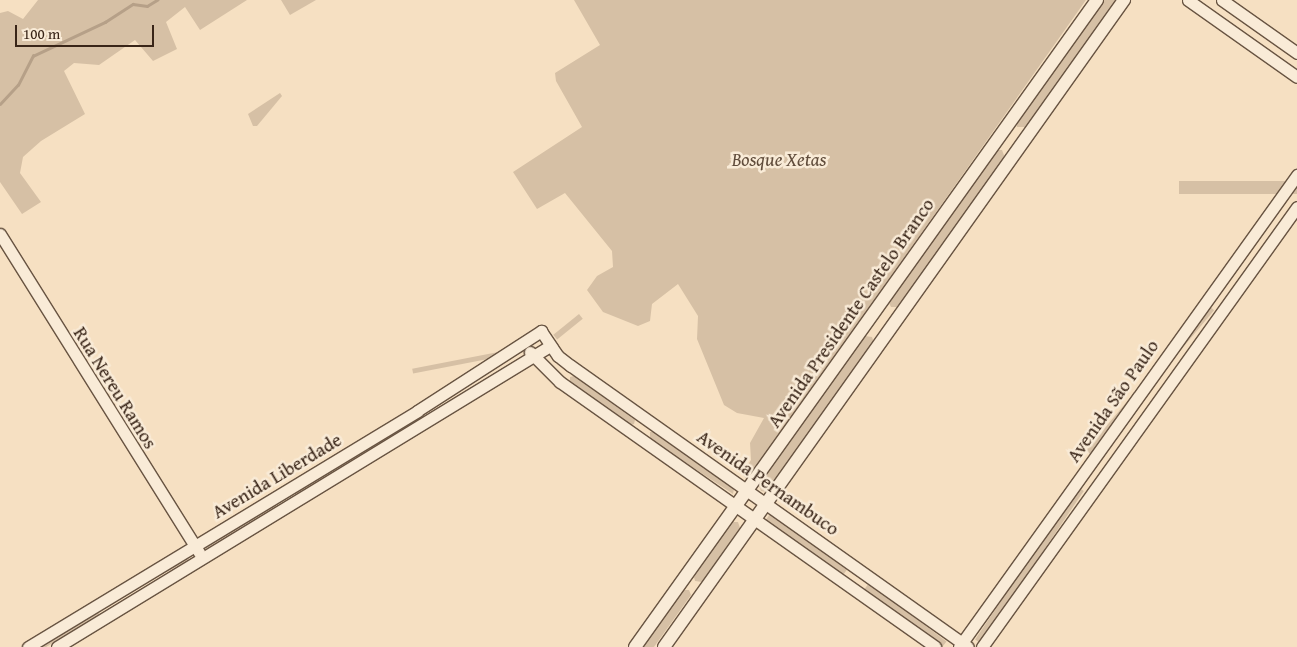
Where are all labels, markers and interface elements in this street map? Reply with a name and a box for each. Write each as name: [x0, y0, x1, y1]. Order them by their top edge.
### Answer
scale bar: [18, 15, 156, 47]
text: 100 m: [23, 23, 60, 44]
park label: Bosque Xetas: [732, 149, 826, 171]
street label: Avenida Presidente Castelo Branco: [763, 194, 939, 432]
street label: Rua Nereu Ramos: [68, 323, 162, 453]
street label: Avenida São Paulo: [1062, 335, 1164, 467]
street label: Avenida Pernambuco: [693, 425, 843, 541]
street label: Avenida Liberdade: [208, 428, 346, 524]

